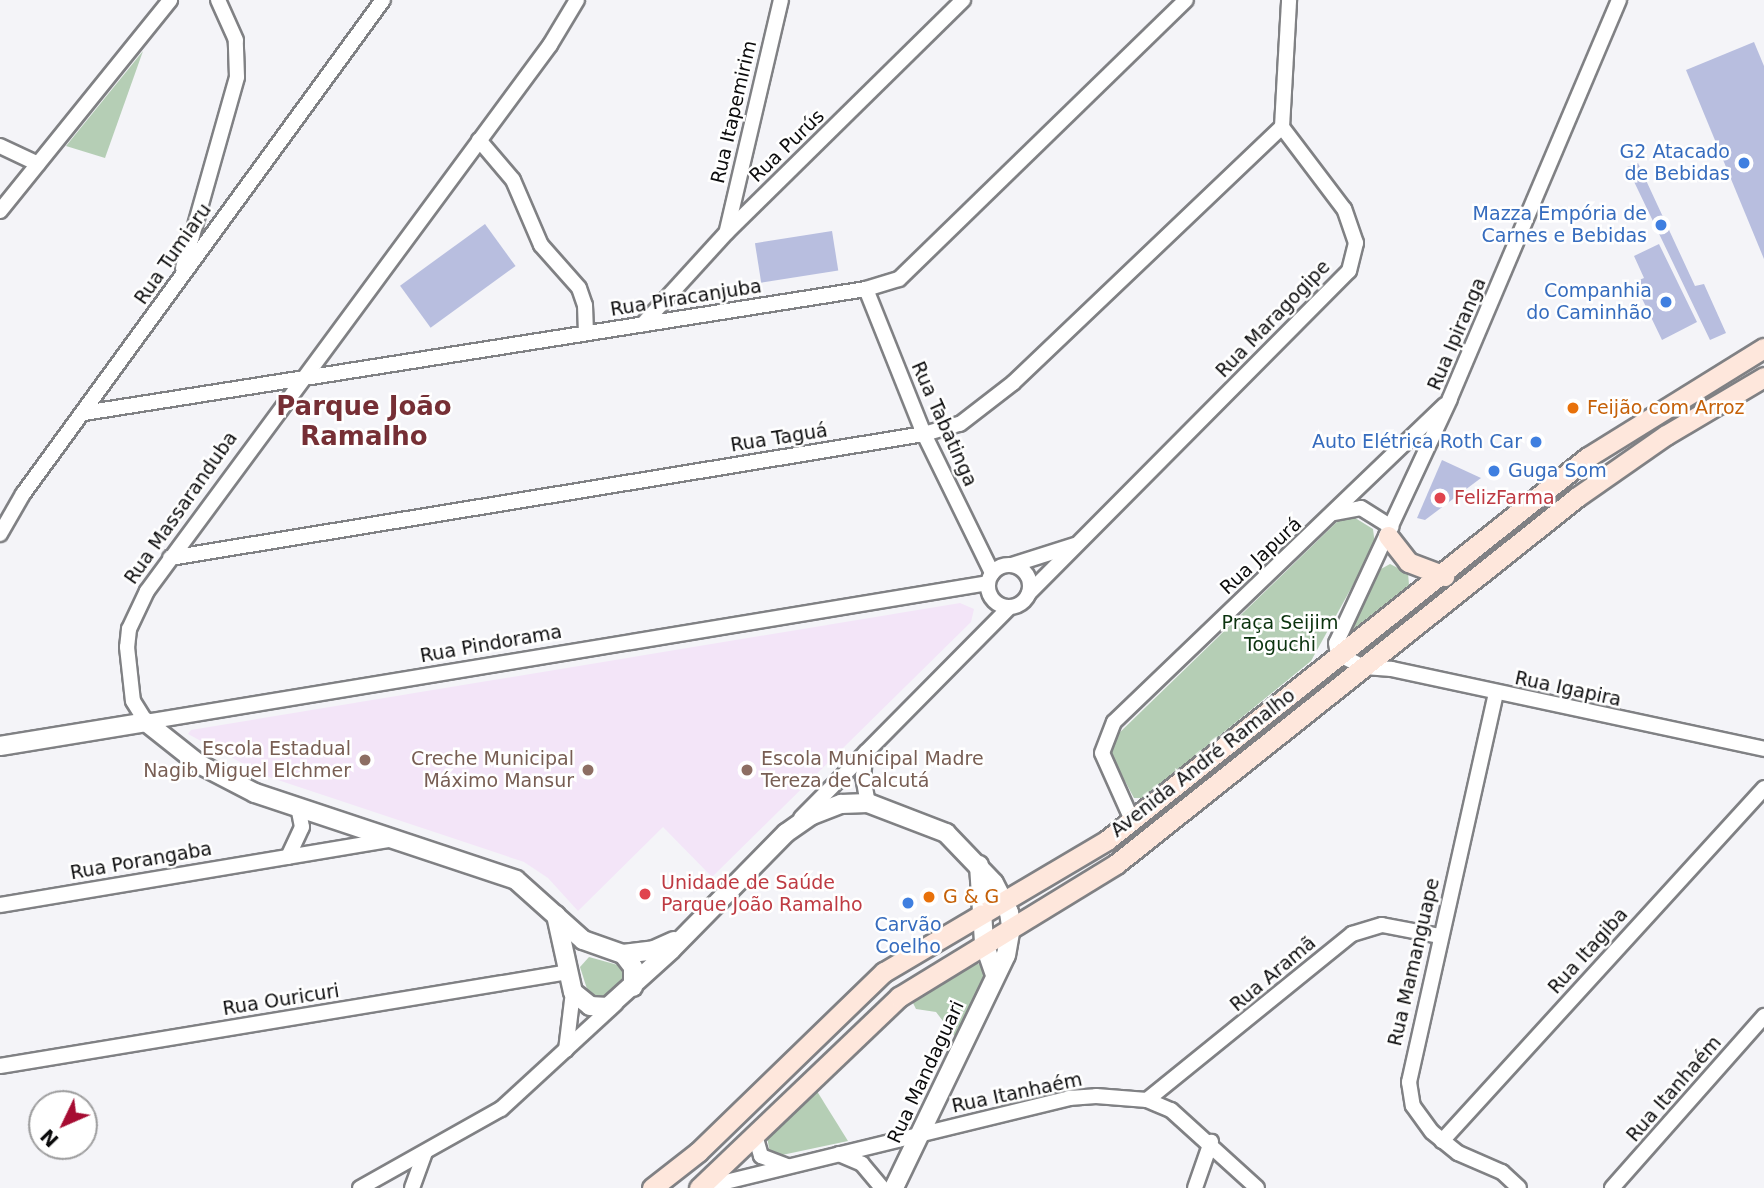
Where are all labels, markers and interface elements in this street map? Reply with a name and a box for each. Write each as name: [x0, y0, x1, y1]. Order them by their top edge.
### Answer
street label: Rua Itapemirim: [706, 38, 762, 186]
street label: Rua Purús: [745, 105, 829, 187]
place label: G2 Atacado de Bebidas: [1620, 141, 1730, 185]
marker: G2 Atacado de Bebidas: [1736, 155, 1752, 171]
street label: Rua Tumiaru: [130, 199, 216, 309]
place label: Mazza Empória de Carnes e Bebidas: [1473, 203, 1647, 247]
marker: Mazza Empória de Carnes e Bebidas: [1653, 217, 1669, 233]
street label: Rua Maragogipe: [1211, 256, 1335, 382]
street label: Rua Ipiranga: [1423, 274, 1491, 394]
street label: Rua Piracanjuba: [609, 275, 763, 321]
place label: Companhia do Caminhão: [1526, 280, 1652, 324]
marker: Companhia do Caminhão: [1658, 294, 1674, 310]
street label: Rua Tabatinga: [906, 358, 982, 490]
district label: Parque João Ramalho: [276, 391, 452, 452]
place label: Feijão com Arroz: [1587, 397, 1745, 419]
marker: Feijão com Arroz: [1565, 400, 1581, 416]
street label: Rua Taguá: [729, 419, 829, 457]
street label: Rua Massaranduba: [120, 427, 242, 589]
place label: Auto Elétrica Roth Car: [1312, 431, 1522, 453]
marker: Auto Elétrica Roth Car: [1528, 434, 1544, 450]
place label: Guga Som: [1508, 460, 1607, 482]
marker: Guga Som: [1486, 463, 1502, 479]
place label: FelizFarma: [1454, 487, 1555, 509]
marker: FelizFarma: [1432, 490, 1448, 506]
street label: Rua Japurá: [1216, 513, 1306, 599]
park label: Praça Seijim Toguchi: [1222, 612, 1338, 656]
street label: Rua Pindorama: [418, 620, 564, 668]
street label: Rua Igapira: [1513, 667, 1623, 711]
street label: Avenida André Ramalho: [1106, 684, 1300, 842]
place label: Escola Estadual Nagib Miguel Elchmer: [143, 738, 351, 782]
place label: Creche Municipal Máximo Mansur: [411, 748, 574, 792]
place label: Escola Municipal Madre Tereza de Calcutá: [761, 748, 984, 792]
marker: Escola Estadual Nagib Miguel Elchmer: [357, 752, 373, 768]
marker: Creche Municipal Máximo Mansur: [580, 762, 596, 778]
marker: Escola Municipal Madre Tereza de Calcutá: [739, 762, 755, 778]
street label: Rua Porangaba: [68, 837, 214, 885]
place label: Unidade de Saúde Parque João Ramalho: [661, 872, 863, 916]
street label: Rua Mamanguape: [1384, 876, 1444, 1048]
marker: Unidade de Saúde Parque João Ramalho: [635, 884, 655, 904]
place label: G & G: [943, 886, 999, 908]
marker: G & G: [921, 889, 937, 905]
marker: Carvão Coelho: [900, 895, 916, 911]
street label: Rua Itagiba: [1543, 903, 1633, 999]
place label: Carvão Coelho: [874, 914, 942, 958]
street label: Rua Aramã: [1226, 932, 1320, 1016]
street label: Rua Ouricuri: [221, 980, 341, 1020]
street label: Rua Mandaguari: [883, 997, 969, 1147]
street label: Rua Itanhaém: [1622, 1031, 1726, 1147]
street label: Rua Itanhaém: [950, 1068, 1084, 1118]
north arrow: [28, 1090, 98, 1160]
text: N: [36, 1125, 63, 1152]

